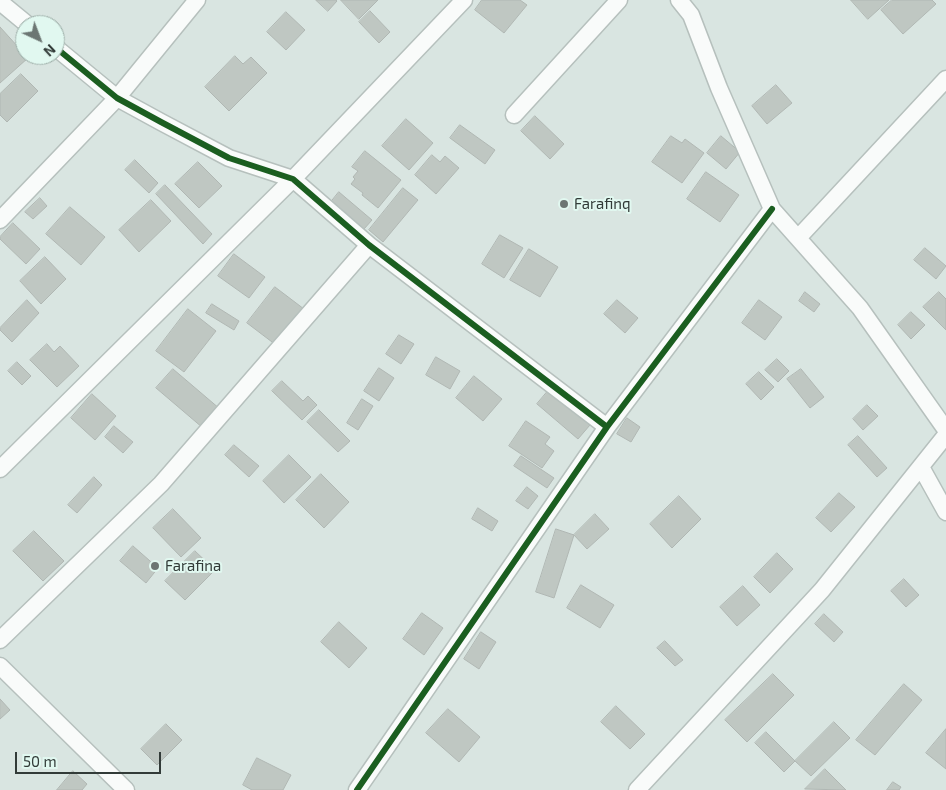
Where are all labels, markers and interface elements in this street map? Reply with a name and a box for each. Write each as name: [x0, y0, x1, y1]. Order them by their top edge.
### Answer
north arrow: [15, 15, 65, 65]
text: N: [40, 41, 59, 60]
place label: Farafinq: [574, 195, 631, 213]
marker: Farafinq: [558, 198, 570, 210]
place label: Farafina: [165, 557, 221, 575]
marker: Farafina: [149, 560, 161, 572]
scale bar: [18, 742, 164, 774]
text: 50 m: [23, 752, 57, 770]

